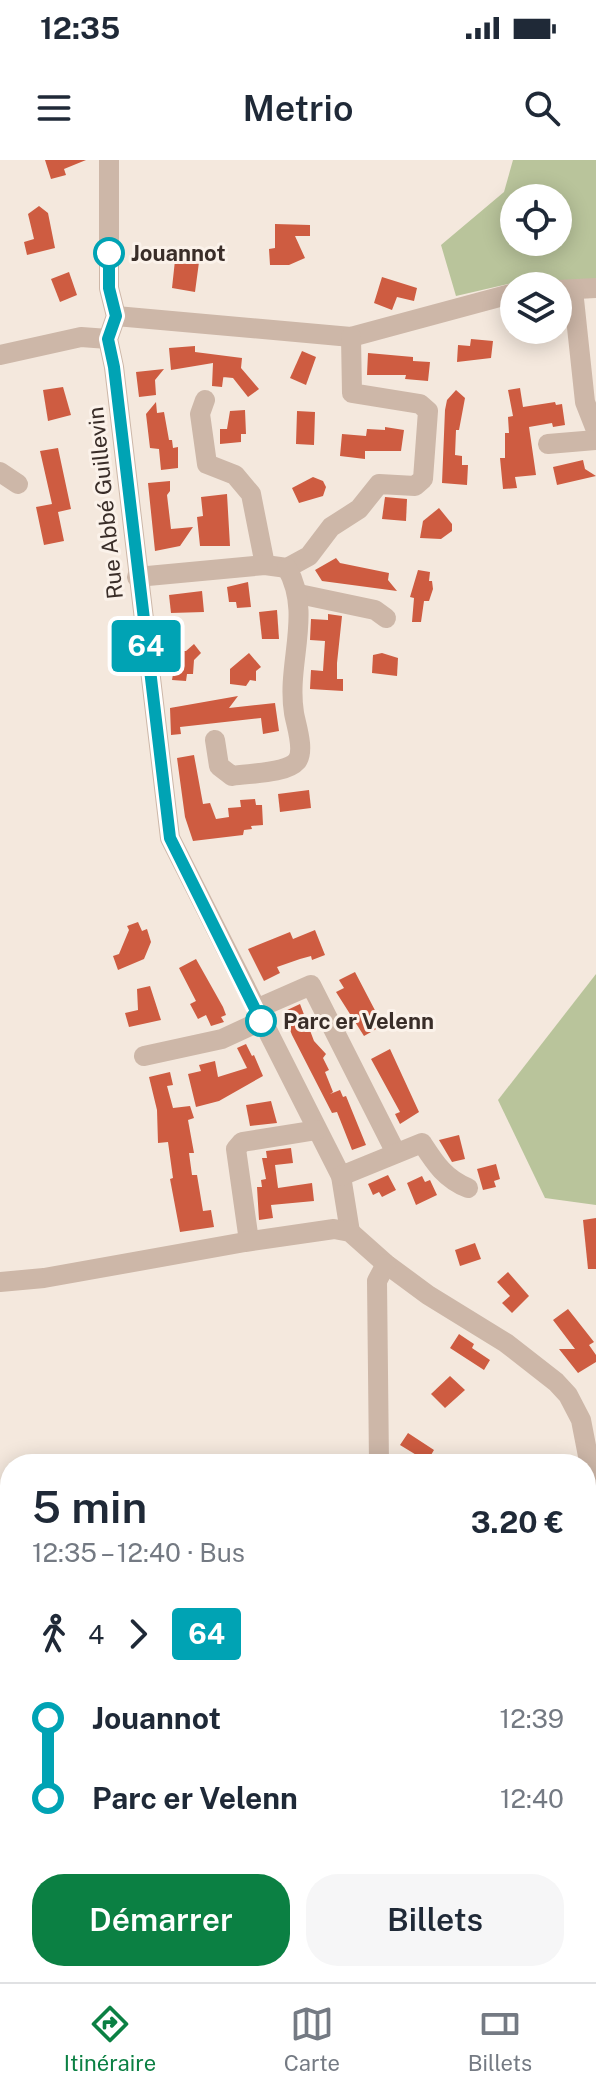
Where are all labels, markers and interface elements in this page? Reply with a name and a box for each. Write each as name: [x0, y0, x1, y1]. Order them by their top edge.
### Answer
text: 12:35: [40, 10, 120, 46]
icon: menu: [32, 86, 76, 130]
icon: search: [520, 86, 564, 130]
text: Metrio: [243, 87, 353, 129]
map controls: [500, 184, 572, 344]
button: locate: [500, 184, 572, 256]
marker: Jouannot: [94, 238, 124, 268]
place label: Jouannot: [131, 240, 226, 266]
button: layers: [500, 272, 572, 344]
street label: Rue Abbé Guillevin: [82, 405, 128, 601]
line badge: 64: [110, 620, 182, 672]
text: 64: [128, 629, 164, 662]
marker: Parc er Velenn: [246, 1006, 276, 1036]
place label: Parc er Velenn: [283, 1008, 434, 1034]
text: 5 min: [32, 1481, 147, 1533]
text: 3.20 €: [471, 1504, 564, 1540]
text: 12:35 – 12:40 · Bus: [32, 1537, 245, 1568]
icon: walk: [32, 1612, 76, 1656]
icon: forward: [116, 1612, 160, 1656]
text: 64: [188, 1617, 225, 1650]
text: 4: [88, 1619, 104, 1650]
text: Jouannot: [92, 1700, 221, 1736]
text: 12:39: [500, 1703, 564, 1734]
text: Parc er Velenn: [92, 1780, 298, 1816]
text: 12:40: [500, 1783, 564, 1814]
button: Démarrer: [32, 1874, 290, 1966]
button: Billets: [306, 1874, 564, 1966]
tab: Itinéraire: [64, 2002, 156, 2076]
tab: Carte: [284, 2002, 340, 2076]
tab: Billets: [468, 2002, 532, 2076]

